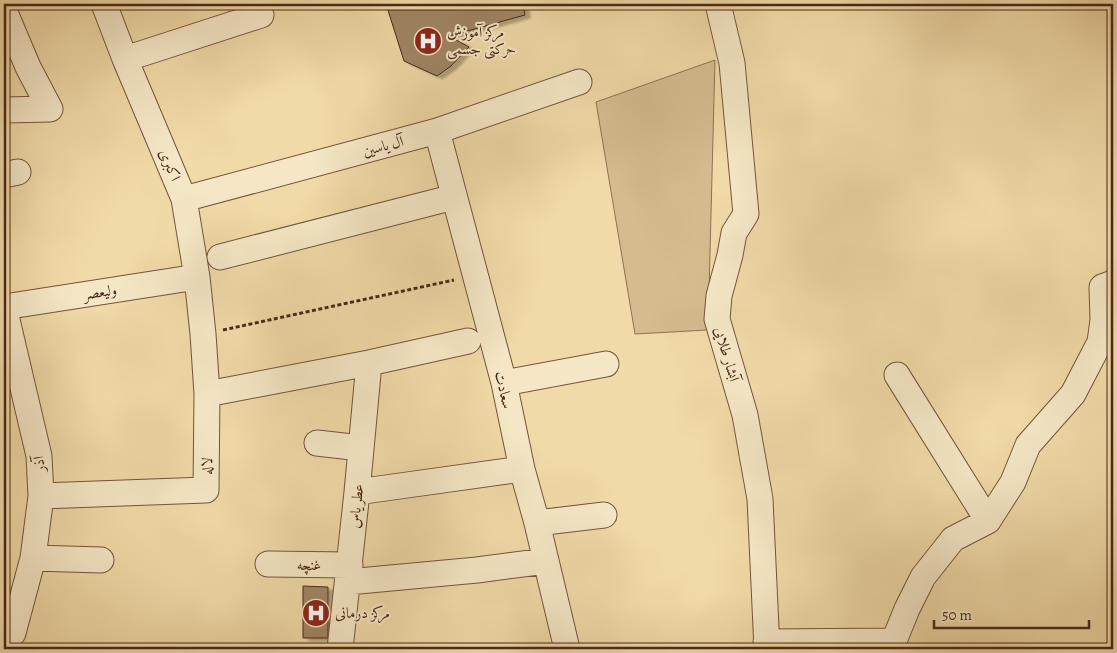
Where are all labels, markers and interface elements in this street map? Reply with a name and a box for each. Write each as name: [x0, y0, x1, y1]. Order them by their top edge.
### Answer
place label: مرکز آموزش حرکتی جسمی: [447, 22, 516, 60]
hospital icon: مرکز آموزش حرکتی جسمی: [413, 26, 443, 56]
street label: آل یاسین: [360, 131, 407, 161]
street label: اکبری: [154, 146, 186, 184]
street label: ولیعصر: [80, 279, 118, 305]
street label: آبشار طلایی: [710, 324, 745, 385]
street label: سعادت: [490, 369, 518, 411]
street label: آذر: [28, 453, 50, 475]
street label: لاله: [197, 457, 217, 475]
street label: عطر یاس: [344, 483, 368, 529]
street label: غنچه: [297, 555, 321, 575]
hospital icon: مرکز درمانی: [301, 598, 331, 628]
scale bar: [934, 598, 1090, 630]
place label: مرکز درمانی: [335, 603, 390, 624]
text: 50 m: [942, 605, 972, 625]

